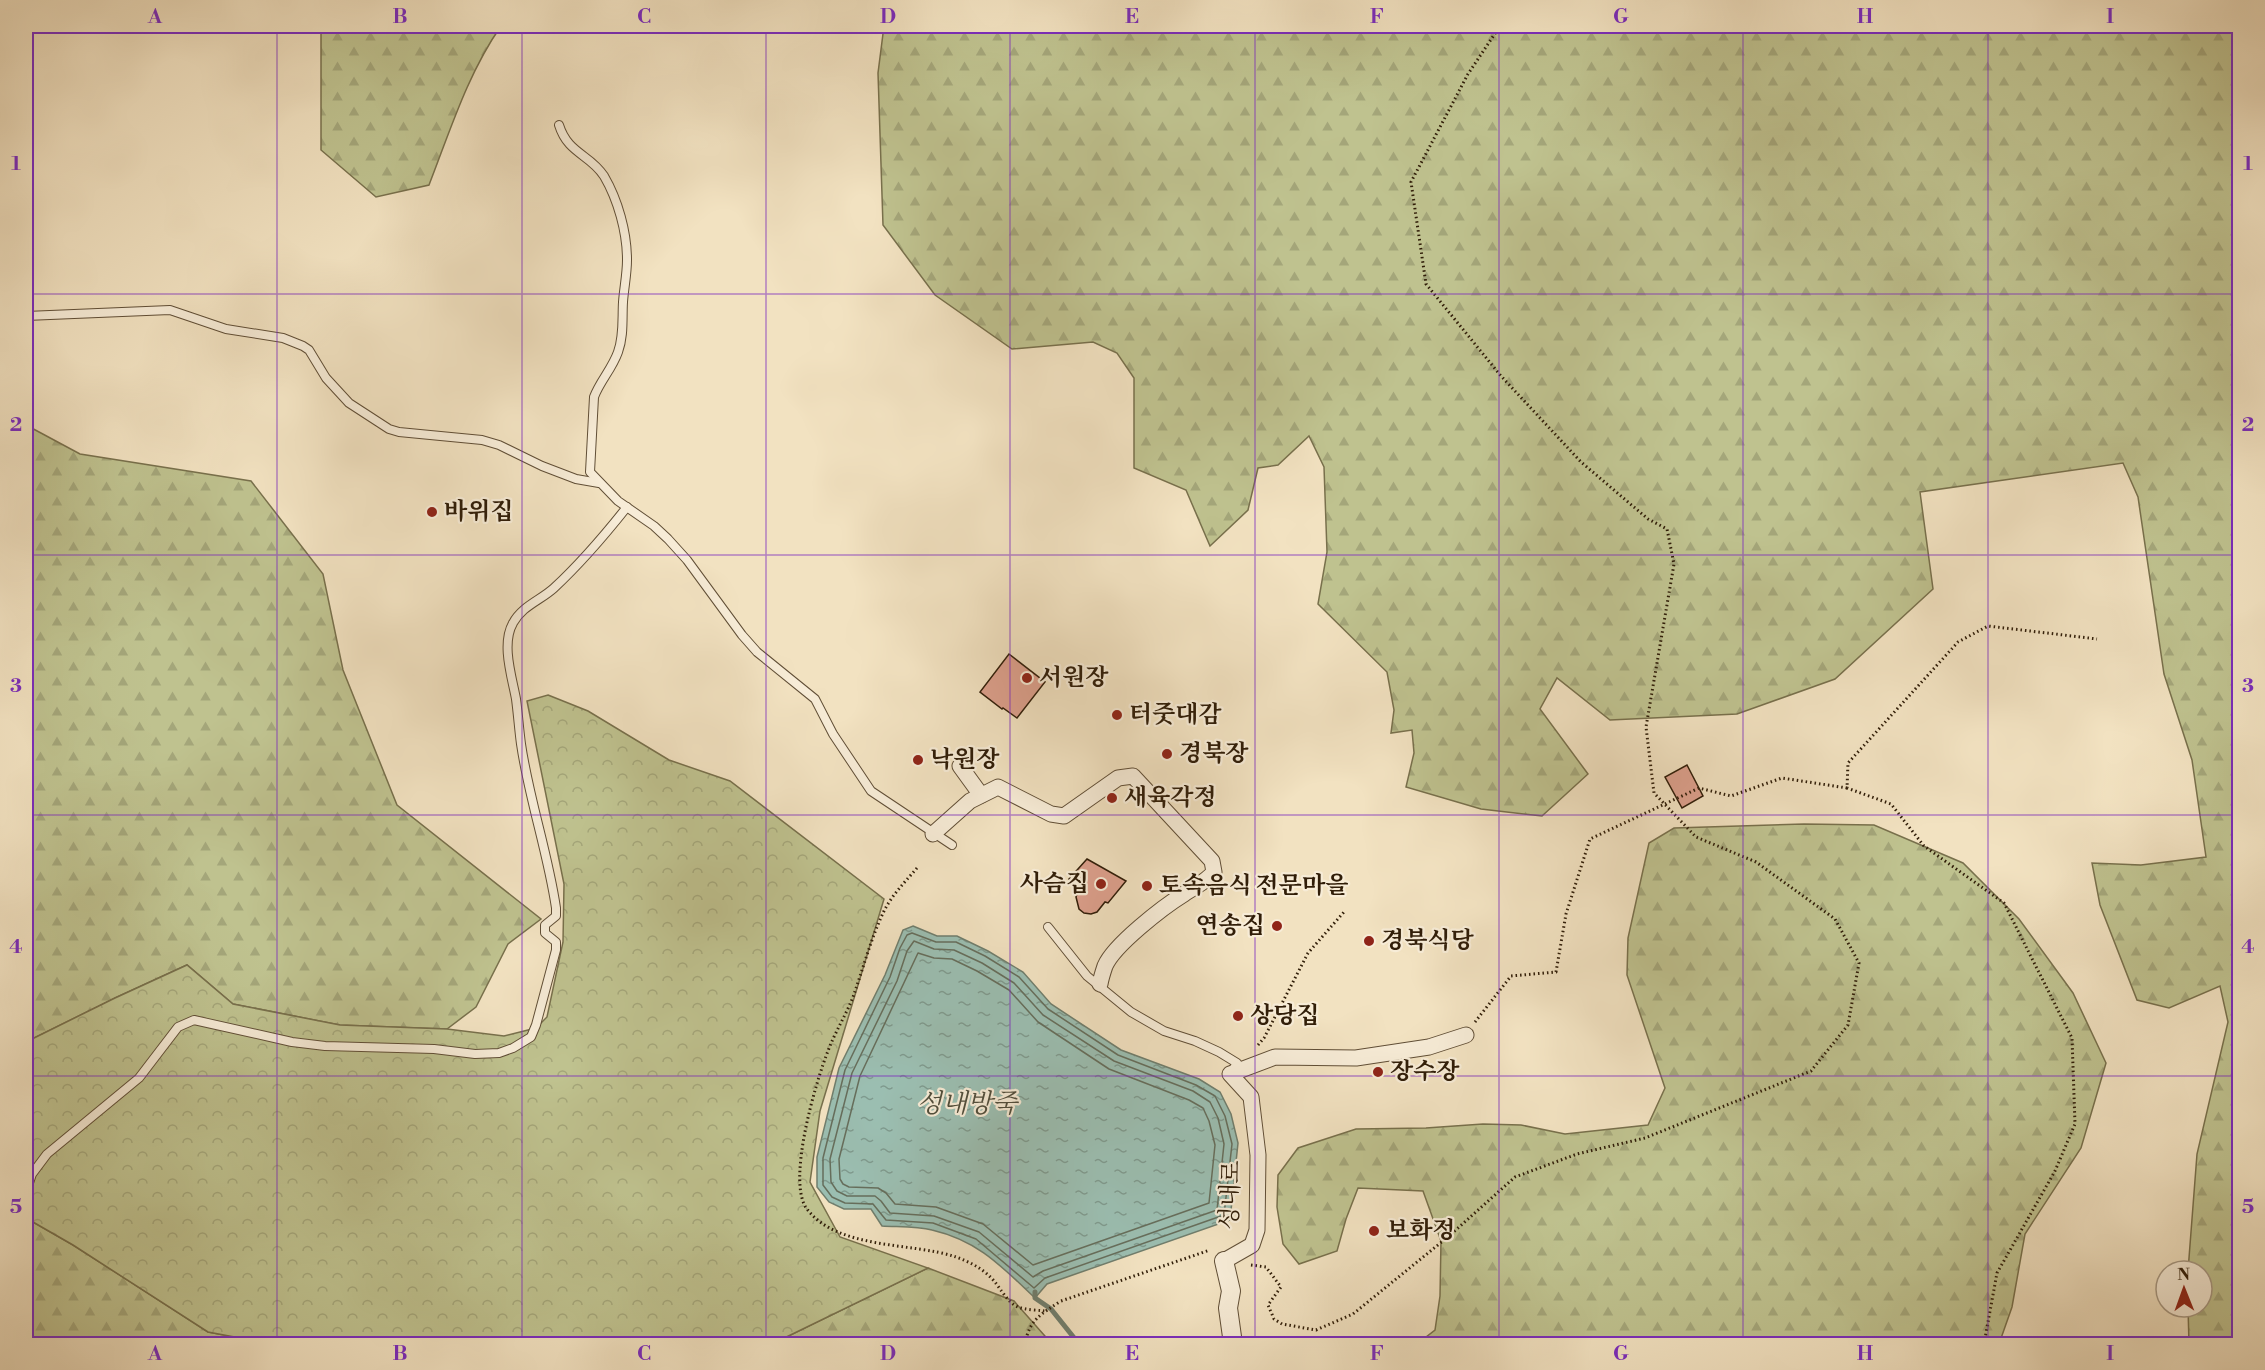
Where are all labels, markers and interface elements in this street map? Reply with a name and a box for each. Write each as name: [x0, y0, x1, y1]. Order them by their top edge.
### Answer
text: A: [147, 5, 163, 30]
text: B: [392, 5, 408, 30]
text: C: [637, 5, 651, 30]
text: D: [880, 5, 896, 30]
text: E: [1125, 5, 1139, 30]
text: F: [1370, 5, 1384, 30]
text: G: [1613, 5, 1629, 30]
text: H: [1857, 5, 1874, 30]
text: I: [2106, 5, 2114, 30]
text: 1: [11, 152, 21, 177]
text: 1: [2243, 152, 2253, 177]
text: 2: [10, 413, 22, 438]
text: 2: [2242, 413, 2254, 438]
place label: 바위집: [444, 497, 514, 527]
marker: 바위집: [425, 505, 439, 519]
place label: 서원장: [1039, 663, 1109, 693]
marker: 서원장: [1020, 671, 1034, 685]
text: 3: [10, 674, 22, 699]
text: 3: [2242, 674, 2254, 699]
place label: 터줏대감: [1129, 700, 1222, 730]
marker: 터줏대감: [1110, 708, 1124, 722]
place label: 경북장: [1179, 739, 1249, 769]
place label: 낙원장: [930, 745, 1000, 775]
marker: 경북장: [1160, 747, 1174, 761]
marker: 낙원장: [911, 753, 925, 767]
place label: 새육각정: [1124, 783, 1217, 813]
marker: 새육각정: [1105, 791, 1119, 805]
place label: 사슴집: [1019, 869, 1089, 899]
place label: 토속음식 전문마을: [1159, 871, 1348, 901]
marker: 사슴집: [1094, 877, 1108, 891]
marker: 토속음식 전문마을: [1140, 879, 1154, 893]
place label: 연송집: [1195, 911, 1265, 941]
marker: 연송집: [1270, 919, 1284, 933]
place label: 경북식당: [1381, 926, 1475, 956]
marker: 경북식당: [1362, 934, 1376, 948]
text: 4: [9, 935, 23, 960]
text: 4: [2241, 935, 2255, 960]
place label: 상당집: [1250, 1001, 1320, 1031]
marker: 상당집: [1231, 1009, 1245, 1023]
place label: 장수장: [1390, 1057, 1460, 1087]
marker: 장수장: [1371, 1065, 1385, 1079]
water label: 성내방죽: [917, 1088, 1020, 1120]
street label: 성내로: [1215, 1160, 1247, 1230]
text: 5: [10, 1195, 22, 1220]
text: 5: [2242, 1195, 2254, 1220]
place label: 보화정: [1386, 1216, 1456, 1246]
marker: 보화정: [1367, 1224, 1381, 1238]
north arrow: [2154, 1259, 2214, 1319]
text: N: [2177, 1265, 2191, 1285]
text: A: [147, 1342, 163, 1367]
text: B: [392, 1342, 408, 1367]
text: C: [637, 1342, 651, 1367]
text: D: [880, 1342, 896, 1367]
text: E: [1125, 1342, 1139, 1367]
text: F: [1370, 1342, 1384, 1367]
text: G: [1613, 1342, 1629, 1367]
text: H: [1857, 1342, 1874, 1367]
text: I: [2106, 1342, 2114, 1367]

